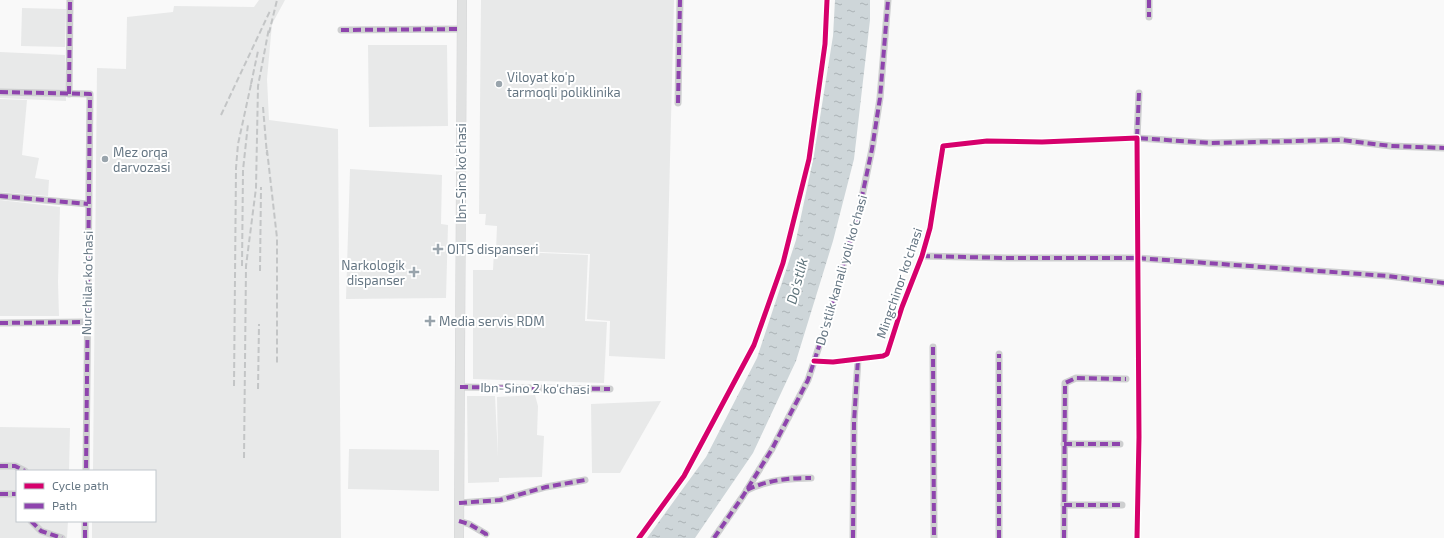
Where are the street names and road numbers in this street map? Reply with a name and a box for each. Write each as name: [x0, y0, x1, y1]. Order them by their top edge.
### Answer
street label: Ibn-Sino ko'chasi: [453, 123, 469, 223]
street label: Do'stlik kanali yoli ko'chasi: [812, 193, 870, 347]
street label: Mingchinor ko'chasi: [873, 225, 925, 341]
street label: Nurchilar ko'chasi: [78, 231, 96, 335]
street label: Ibn-Sino 2 ko'chasi: [480, 379, 590, 397]

